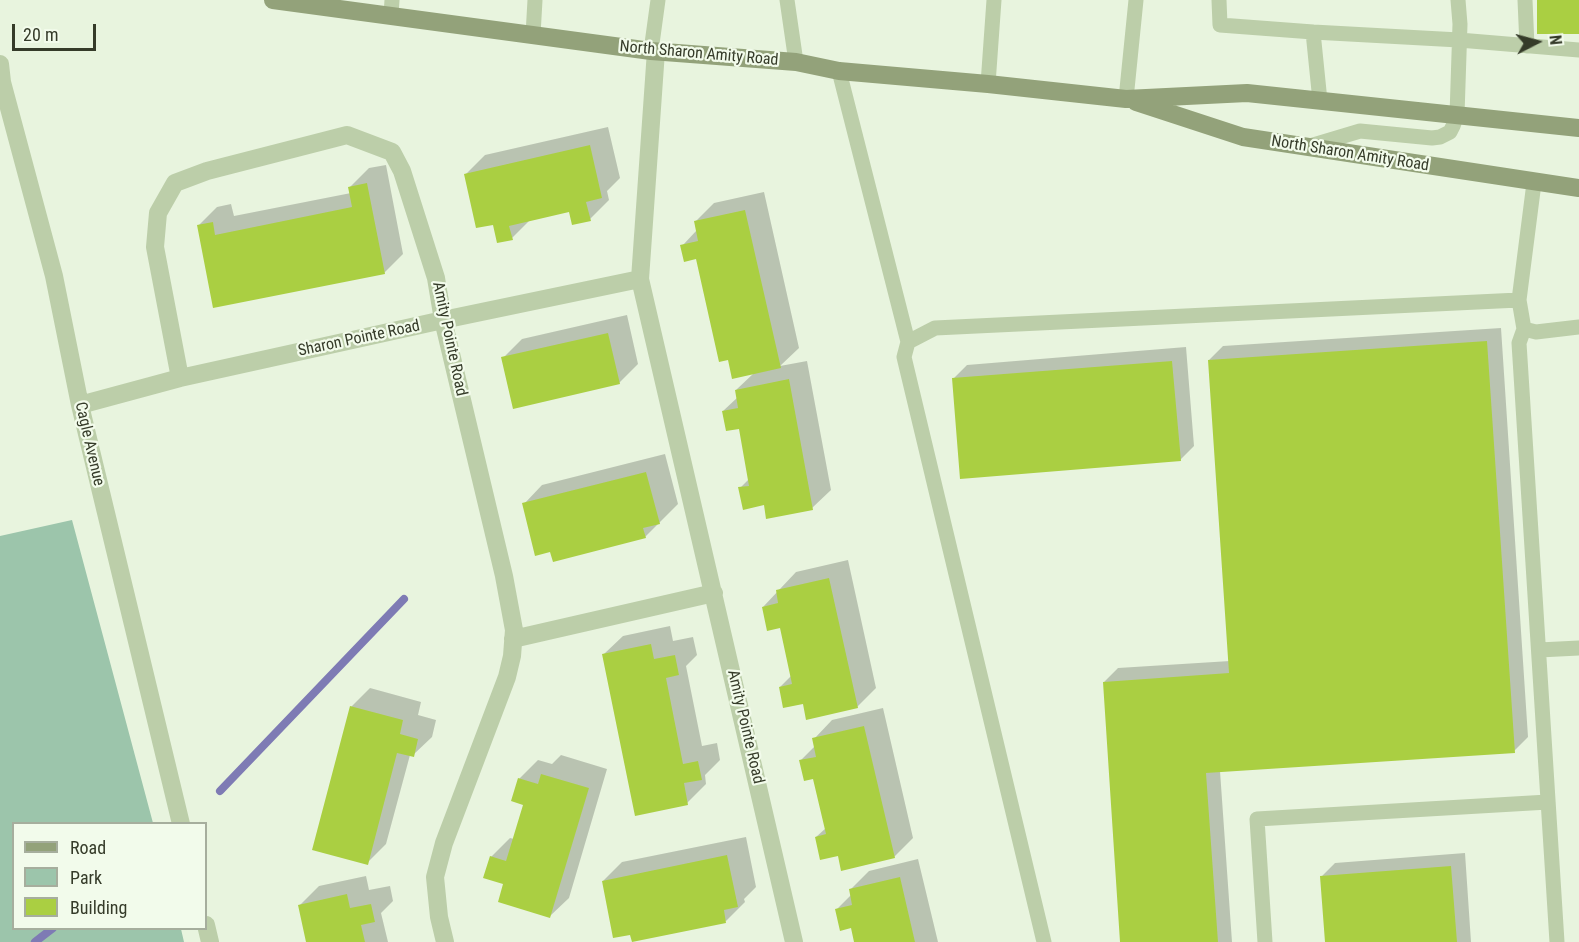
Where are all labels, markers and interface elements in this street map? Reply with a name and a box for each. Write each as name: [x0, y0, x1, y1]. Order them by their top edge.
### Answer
scale bar: [15, 12, 99, 50]
north arrow: [1507, 12, 1567, 72]
text: 20 m: [23, 24, 58, 45]
text: N: [1545, 34, 1565, 46]
street label: North Sharon Amity Road: [619, 37, 779, 71]
street label: North Sharon Amity Road: [1270, 132, 1430, 176]
street label: Amity Pointe Road: [428, 280, 470, 398]
street label: Sharon Pointe Road: [296, 317, 422, 361]
street label: Cagle Avenue: [70, 400, 108, 488]
street label: Amity Pointe Road: [723, 668, 767, 786]
legend: [12, 822, 207, 930]
text: Road: [70, 837, 106, 858]
text: Park: [70, 867, 102, 888]
text: Building: [70, 897, 127, 918]

